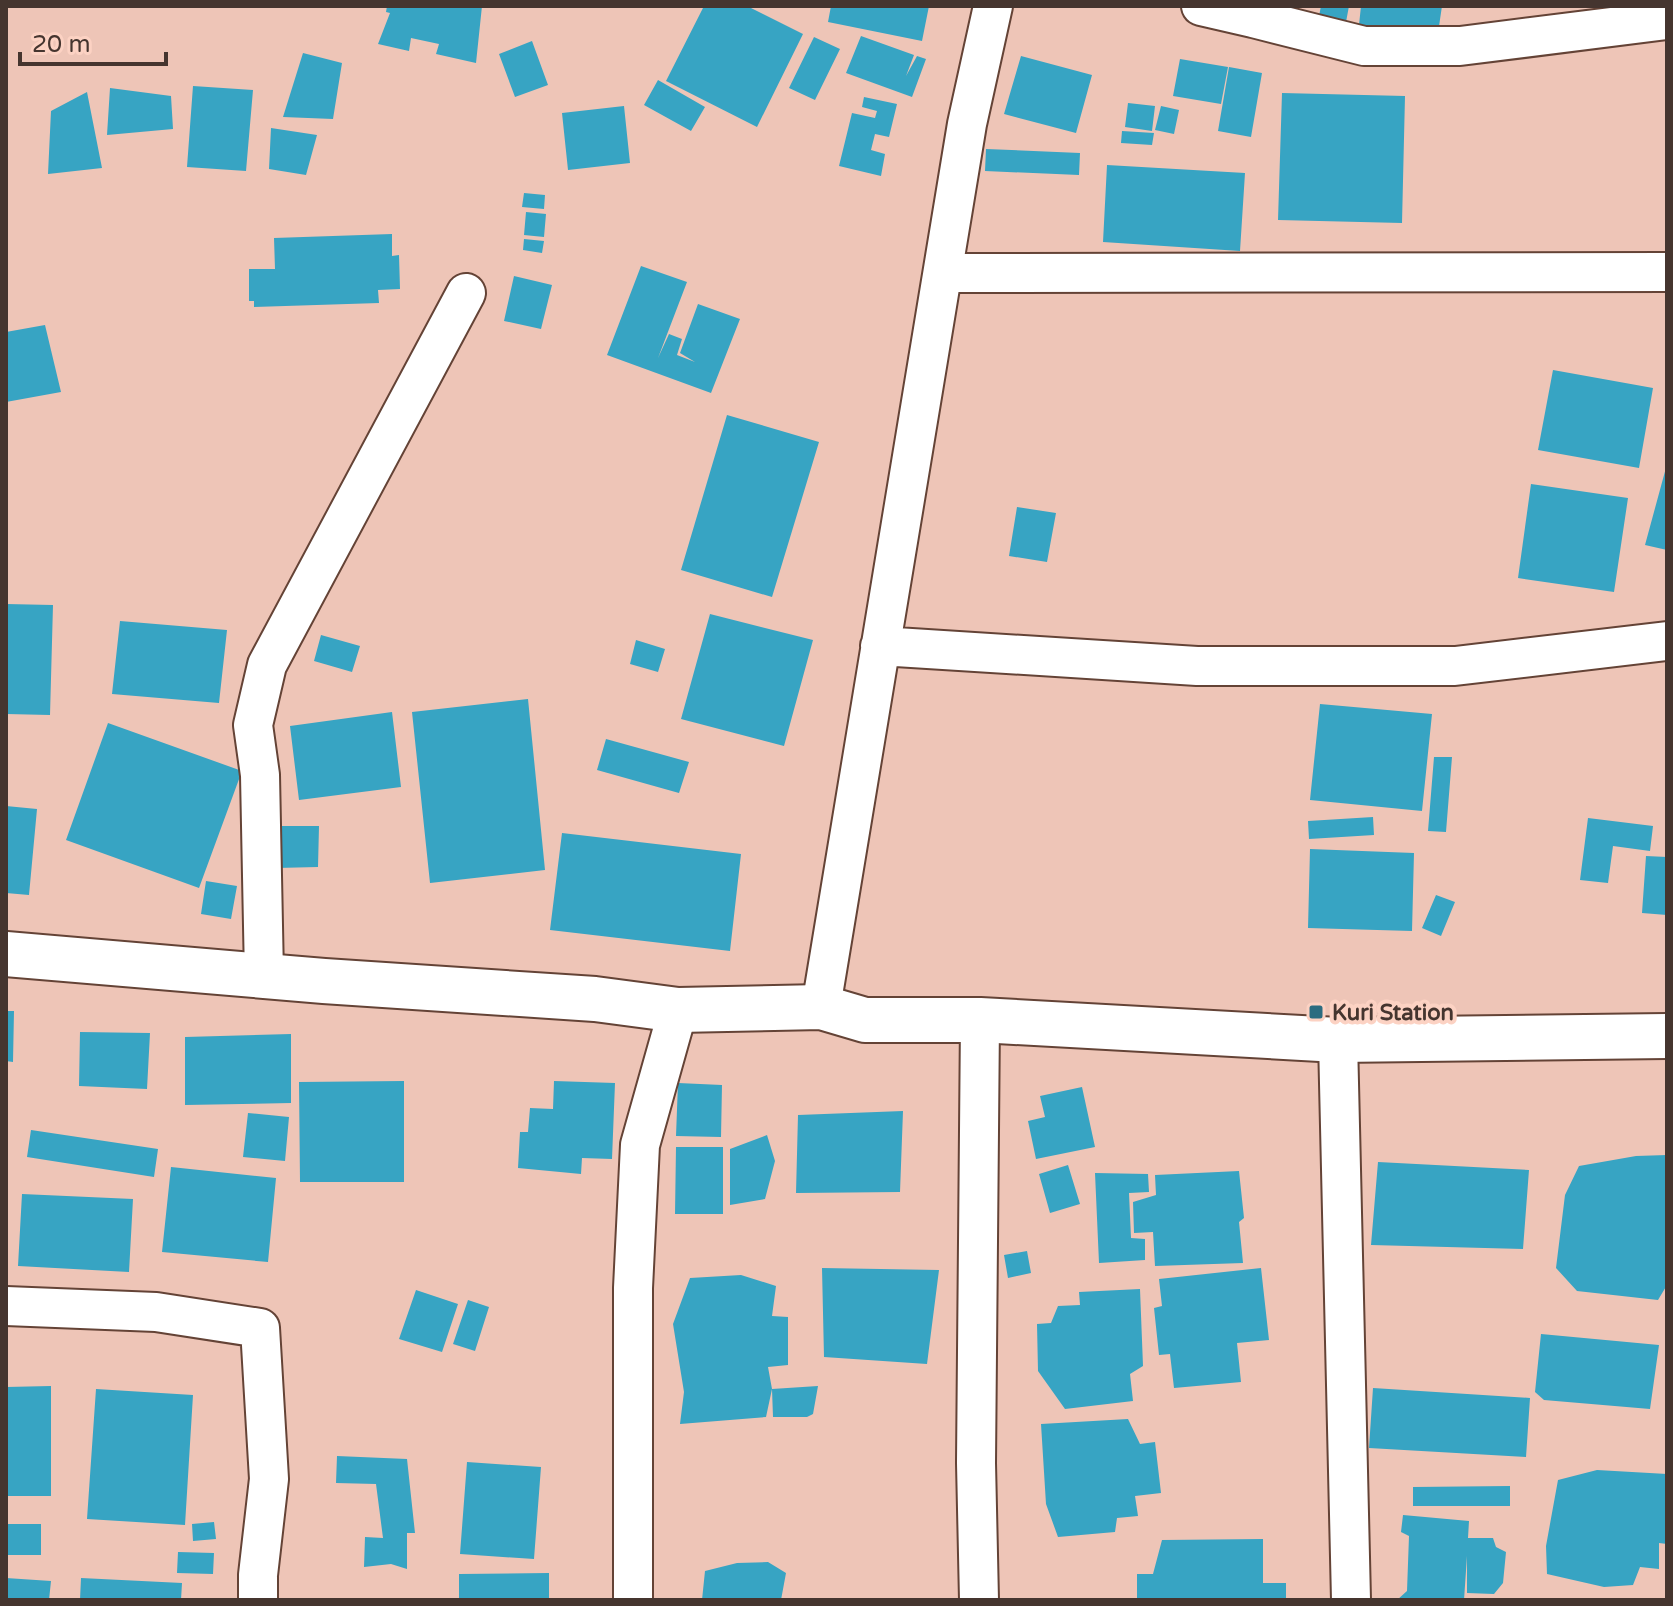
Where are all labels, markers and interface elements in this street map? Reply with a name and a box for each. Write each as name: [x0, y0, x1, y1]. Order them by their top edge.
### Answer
scale bar: [20, 16, 166, 66]
text: 20 m: [32, 30, 90, 59]
place label: Kuri Station: [1332, 1000, 1454, 1026]
marker: Kuri Station: [1307, 1003, 1325, 1021]

